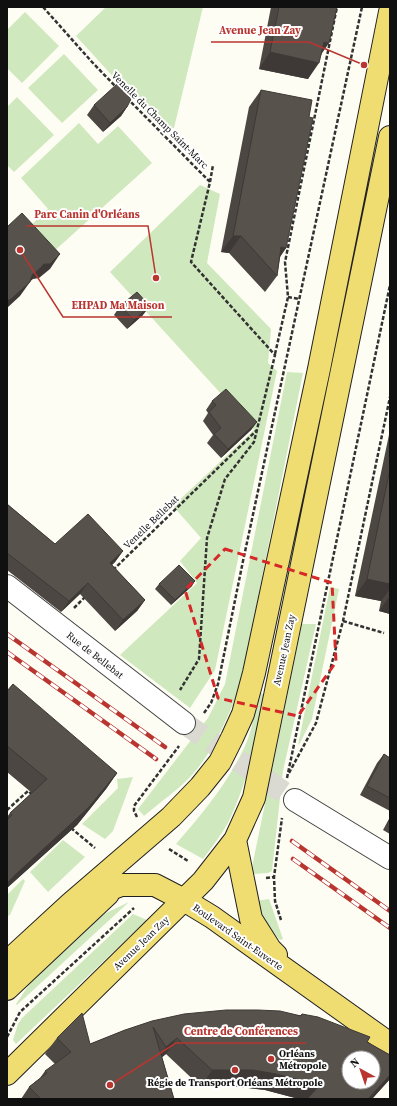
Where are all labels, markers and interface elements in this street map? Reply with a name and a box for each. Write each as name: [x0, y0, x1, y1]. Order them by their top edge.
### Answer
callout: Avenue Jean Zay: [211, 19, 309, 42]
text: Avenue Jean Zay: [219, 23, 301, 38]
street label: Venelle du Champ Saint-Marc: [109, 69, 211, 171]
callout: Parc Canin d'Orléans: [26, 203, 148, 226]
text: Parc Canin d'Orléans: [34, 207, 140, 222]
callout: EHPAD Ma Maison: [63, 294, 172, 317]
text: EHPAD Ma Maison: [72, 298, 165, 313]
street label: Venelle Bellebat: [121, 492, 182, 552]
street label: Avenue Jean Zay: [270, 612, 298, 687]
street label: Rue de Bellebat: [64, 629, 127, 682]
street label: Boulevard Saint-Euverte: [190, 901, 286, 973]
street label: Avenue Jean Zay: [110, 912, 172, 973]
callout: Centre de Conférences: [176, 1020, 306, 1043]
text: Centre de Conférences: [184, 1024, 298, 1039]
place label: Orléans Métropole: [279, 1047, 327, 1072]
north arrow: [341, 1050, 381, 1090]
marker: Orléans Métropole: [266, 1054, 276, 1064]
text: N: [347, 1054, 363, 1071]
marker: Régie de Transport Orléans Métropole: [230, 1065, 240, 1075]
place label: Régie de Transport Orléans Métropole: [147, 1076, 323, 1089]

